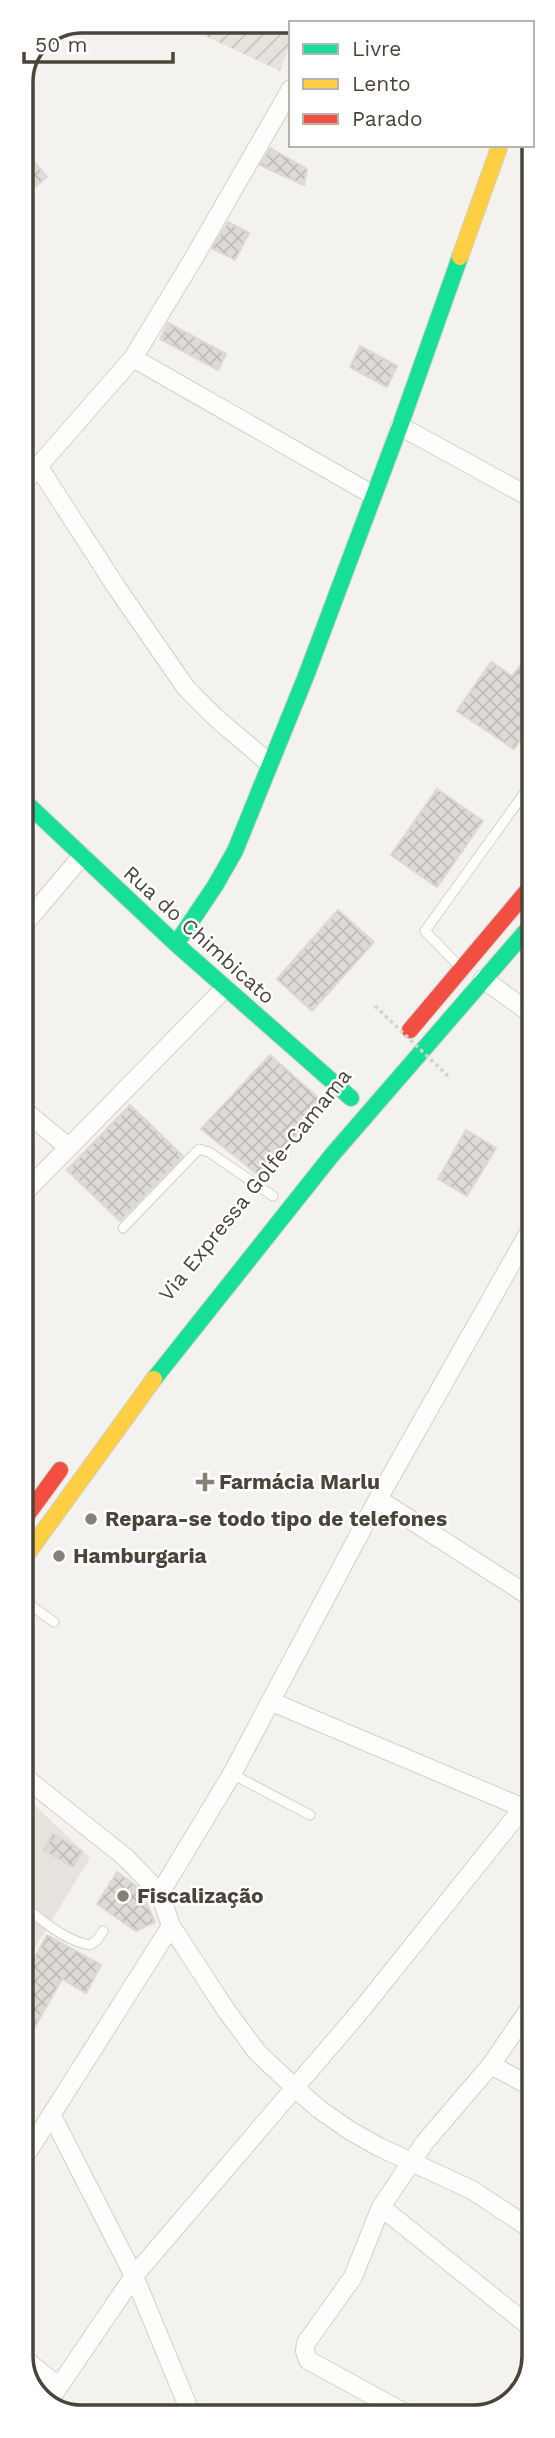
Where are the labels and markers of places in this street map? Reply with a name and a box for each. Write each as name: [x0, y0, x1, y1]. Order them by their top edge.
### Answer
place label: Farmácia Marlu: [219, 1469, 380, 1494]
marker: Farmácia Marlu: [197, 1474, 213, 1490]
place label: Repara-se todo tipo de telefones: [105, 1506, 447, 1531]
marker: Repara-se todo tipo de telefones: [83, 1511, 99, 1527]
place label: Hamburgaria: [73, 1543, 207, 1568]
marker: Hamburgaria: [51, 1548, 67, 1564]
place label: Fiscalização: [137, 1883, 264, 1908]
marker: Fiscalização: [115, 1888, 131, 1904]

